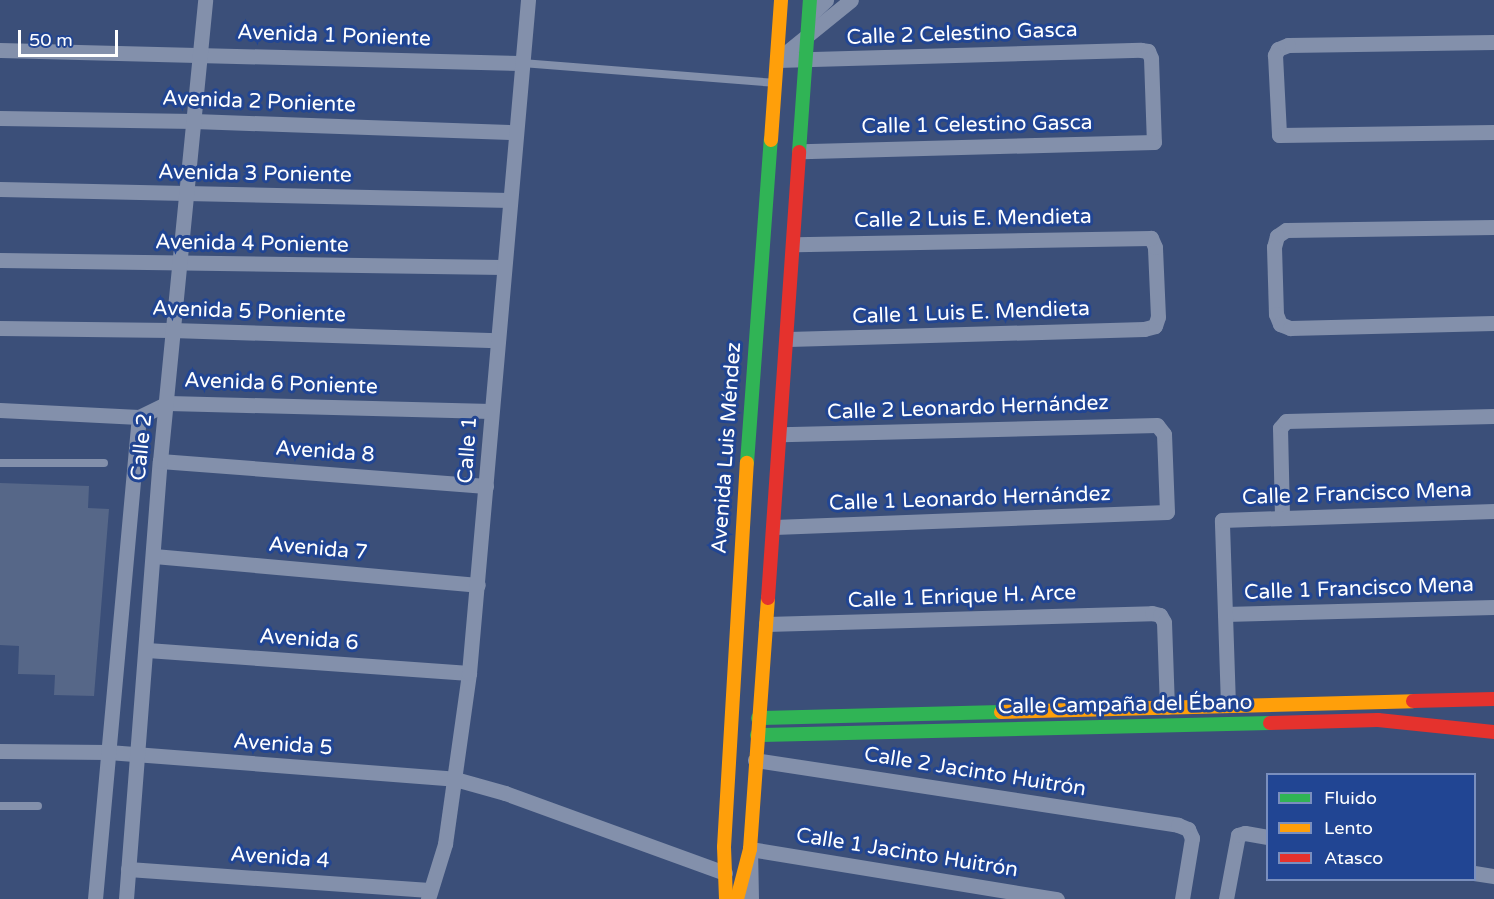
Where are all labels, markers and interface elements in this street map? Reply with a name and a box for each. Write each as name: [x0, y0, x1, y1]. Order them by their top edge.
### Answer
street label: Calle 2 Celestino Gasca: [846, 17, 1078, 51]
scale bar: [21, 18, 122, 56]
street label: Avenida 1 Poniente: [237, 20, 431, 52]
text: 50 m: [29, 29, 73, 51]
street label: Avenida 2 Poniente: [162, 86, 356, 118]
street label: Calle 1 Celestino Gasca: [861, 110, 1093, 140]
street label: Avenida 3 Poniente: [158, 160, 352, 188]
street label: Calle 2 Luis E. Mendieta: [854, 204, 1092, 234]
street label: Avenida 4 Poniente: [155, 230, 349, 258]
street label: Avenida 5 Poniente: [152, 296, 346, 328]
street label: Calle 1 Luis E. Mendieta: [852, 296, 1090, 330]
street label: Avenida Luis Méndez: [707, 341, 747, 555]
street label: Avenida 6 Poniente: [184, 368, 378, 400]
street label: Calle 2 Leonardo Hernández: [827, 390, 1109, 426]
street label: Calle 2: [126, 412, 158, 482]
street label: Calle 1: [453, 416, 483, 484]
street label: Avenida 8: [274, 436, 376, 468]
street label: Calle 2 Francisco Mena: [1242, 477, 1472, 511]
street label: Calle 1 Leonardo Hernández: [829, 481, 1111, 517]
street label: Avenida 7: [267, 532, 369, 566]
street label: Calle 1 Francisco Mena: [1244, 572, 1474, 606]
street label: Calle 1 Enrique H. Arce: [847, 580, 1077, 614]
street label: Avenida 6: [258, 624, 360, 656]
street label: Calle Campaña del Ébano: [997, 690, 1253, 720]
street label: Avenida 5: [232, 729, 334, 761]
street label: Calle 2 Jacinto Huitrón: [862, 742, 1088, 802]
legend: [1266, 773, 1476, 881]
text: Fluido: [1324, 787, 1377, 809]
text: Lento: [1324, 817, 1373, 839]
street label: Calle 1 Jacinto Huitrón: [794, 823, 1020, 883]
street label: Avenida 4: [229, 842, 331, 874]
text: Atasco: [1324, 847, 1383, 869]

